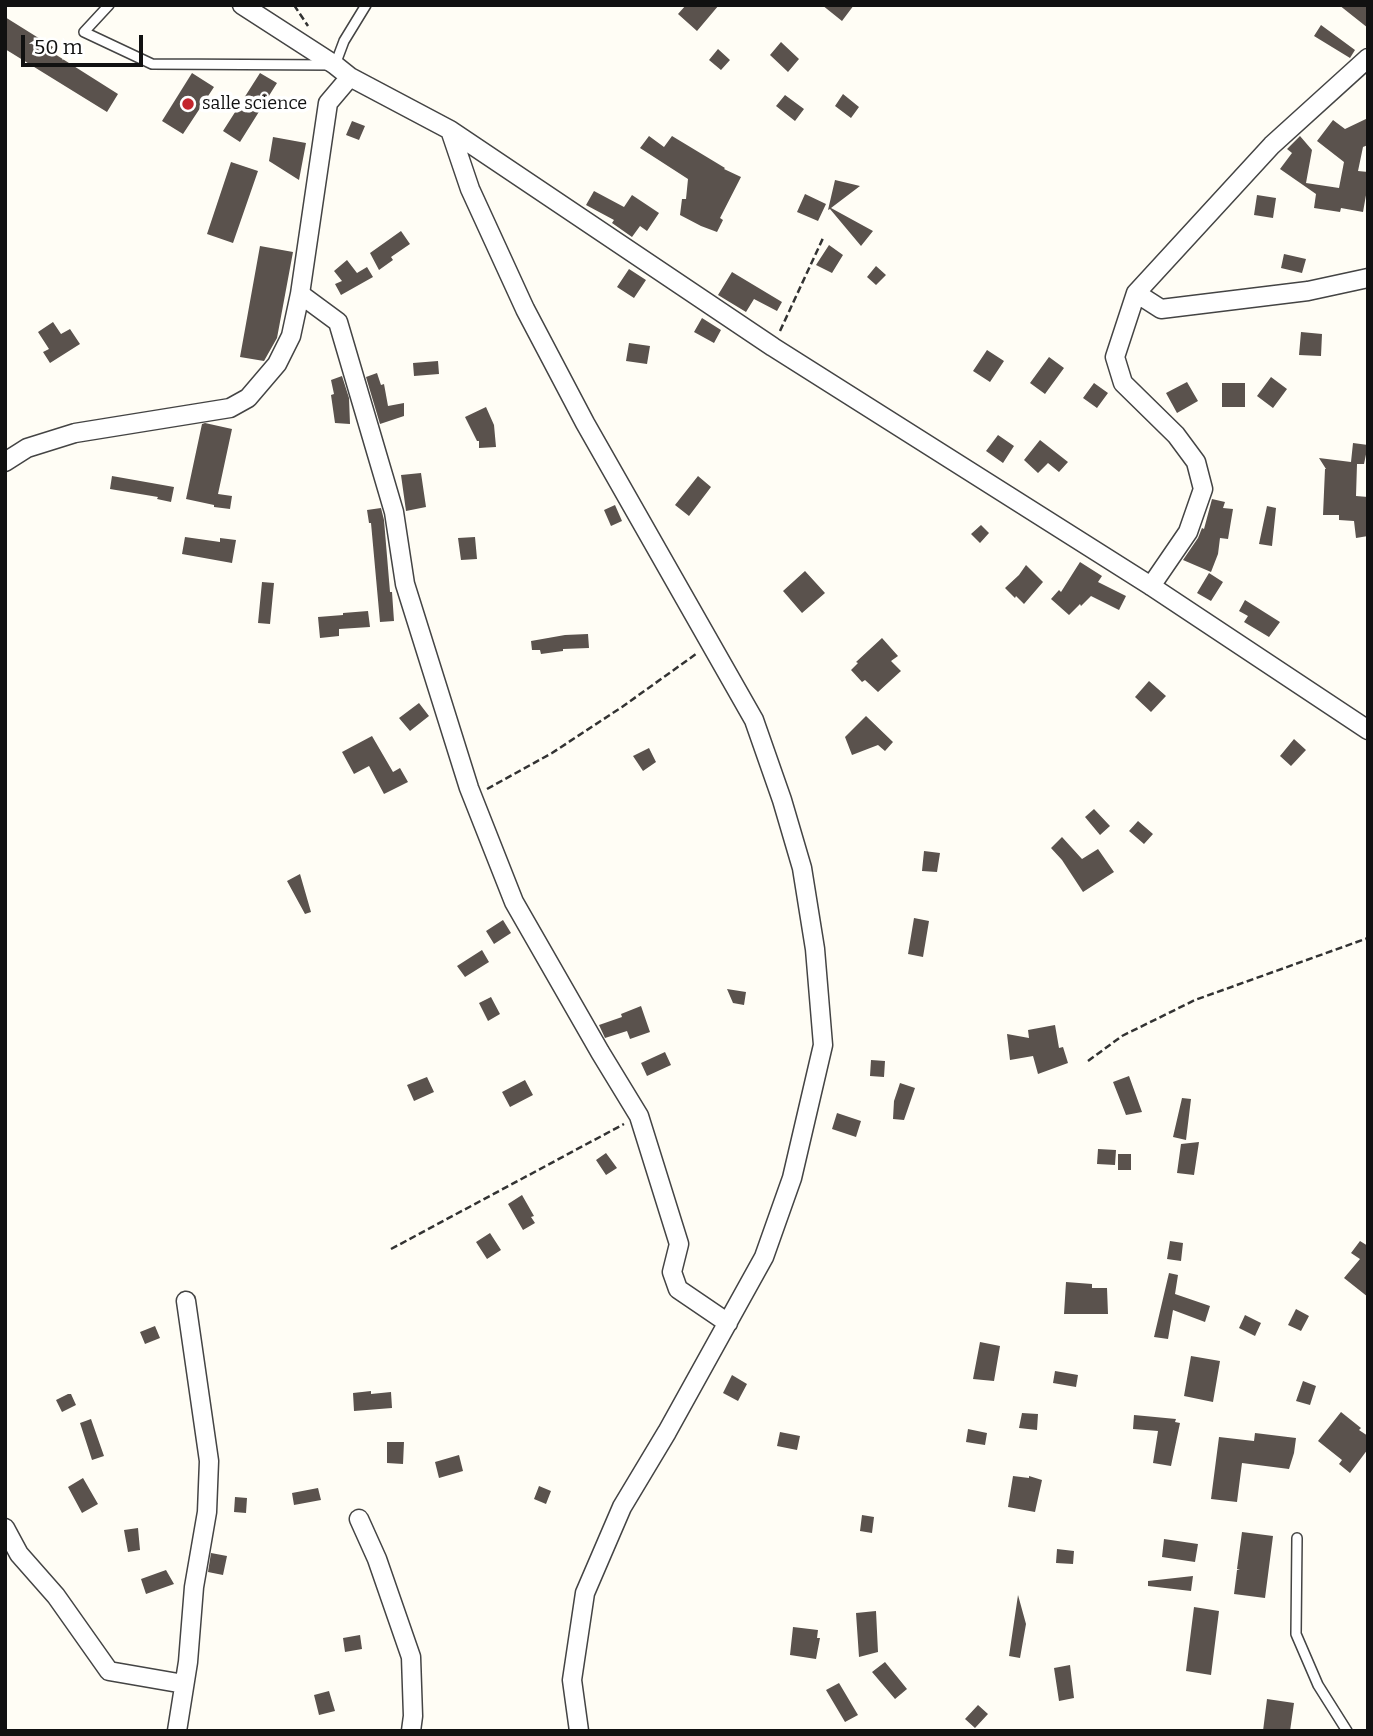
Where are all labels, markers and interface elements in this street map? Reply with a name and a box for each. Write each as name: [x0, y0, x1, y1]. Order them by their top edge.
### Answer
scale bar: [24, 21, 147, 65]
text: 50 m: [34, 34, 83, 60]
place label: salle science: [202, 93, 307, 115]
marker: salle science: [180, 96, 196, 112]

